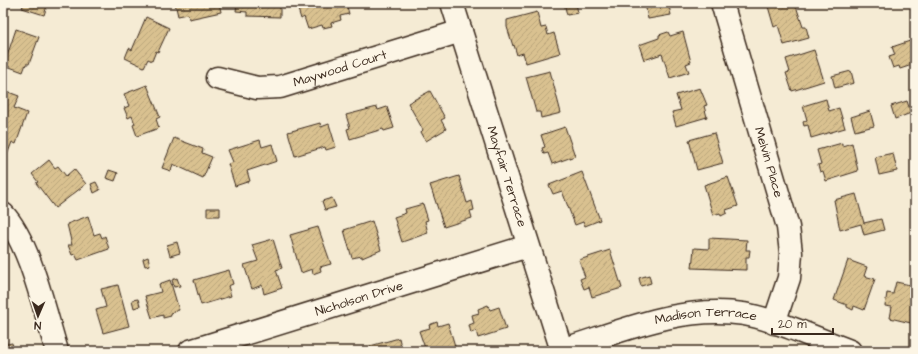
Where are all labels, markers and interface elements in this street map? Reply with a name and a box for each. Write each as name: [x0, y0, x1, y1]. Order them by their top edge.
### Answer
street label: Maywood Court: [291, 45, 390, 91]
street label: Mayfair Terrace: [482, 124, 531, 229]
street label: Melvin Place: [750, 125, 788, 200]
street label: Nicholson Drive: [313, 276, 405, 321]
north arrow: [18, 296, 58, 336]
street label: Madison Terrace: [653, 303, 759, 329]
scale bar: [772, 310, 833, 336]
text: 20 m: [778, 316, 807, 333]
text: N: [34, 318, 41, 333]

